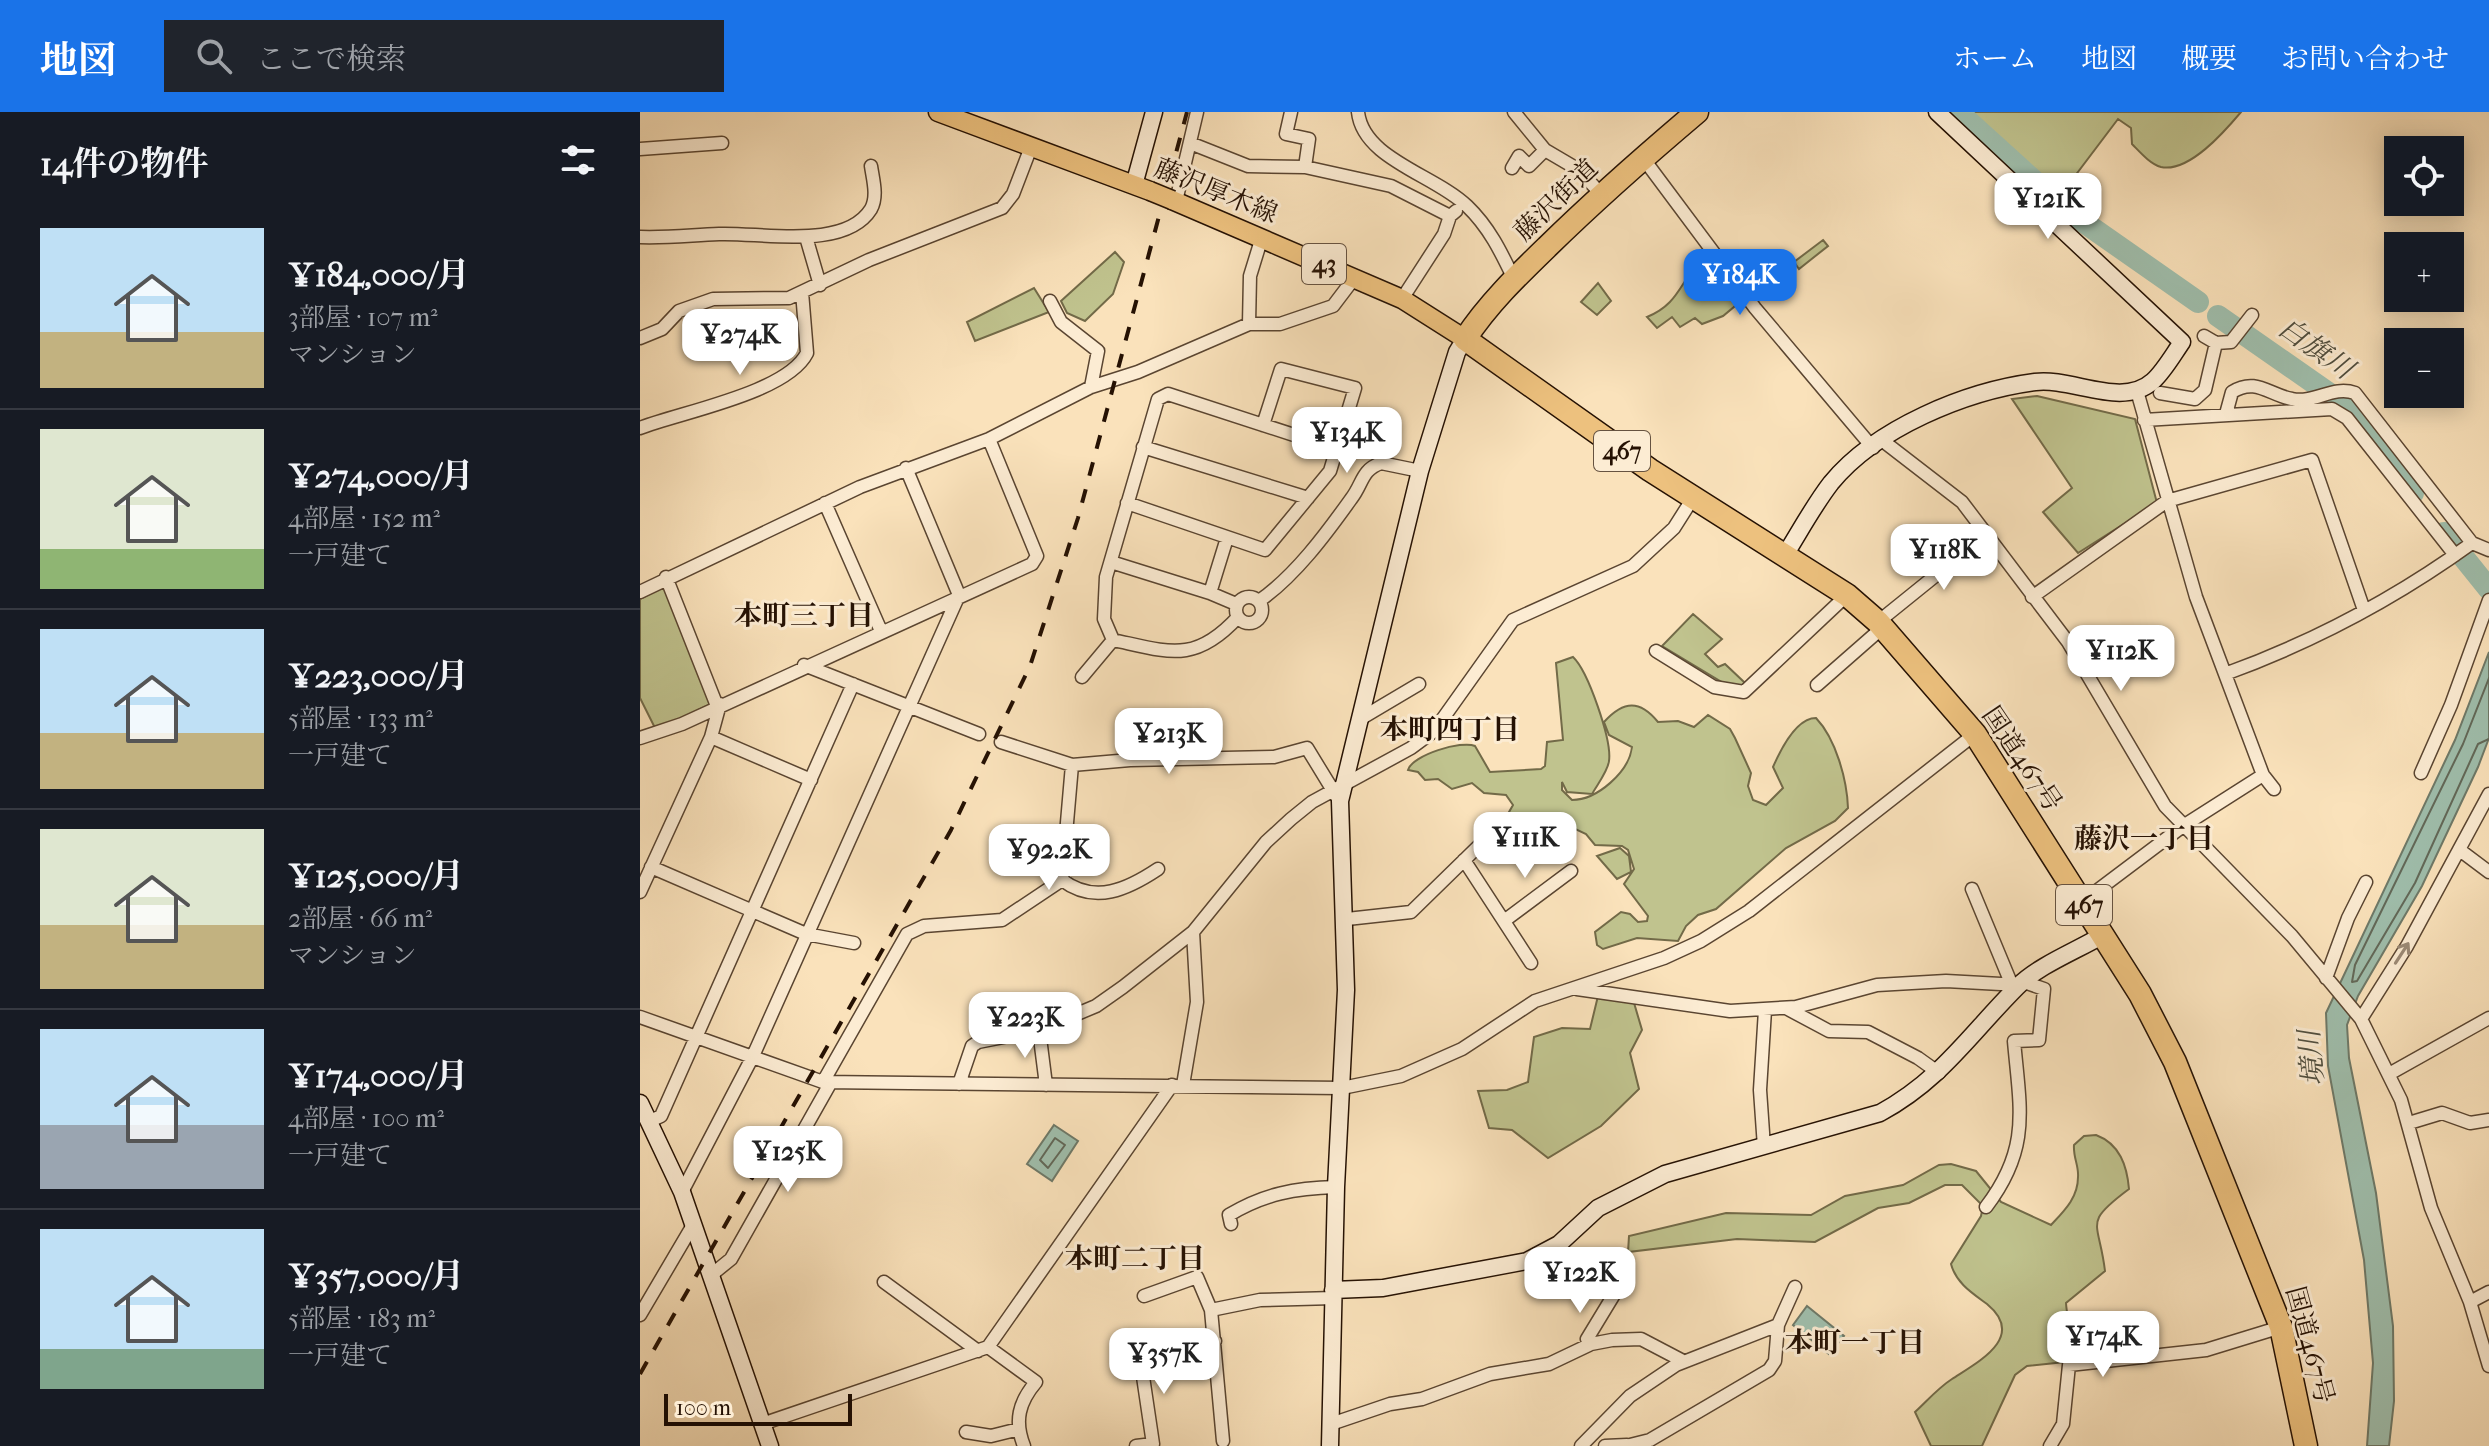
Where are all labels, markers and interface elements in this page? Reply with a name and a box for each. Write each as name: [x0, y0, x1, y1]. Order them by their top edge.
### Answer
search box: [164, 20, 724, 92]
icon: search: [192, 34, 236, 78]
text: 地図: [40, 38, 116, 83]
text: ここで検索: [256, 42, 406, 77]
text: ホーム: [1953, 42, 2037, 75]
text: 地図: [2081, 42, 2137, 75]
text: 概要: [2181, 42, 2237, 75]
text: お問い合わせ: [2281, 42, 2449, 75]
map controls: [2384, 136, 2464, 408]
button: locate: [2384, 136, 2464, 216]
icon: filters: [556, 138, 600, 182]
text: 14件の物件: [40, 144, 208, 184]
street label: 藤沢厚木線: [1150, 152, 1282, 230]
street label: 藤沢街道: [1508, 153, 1604, 247]
pin: ¥121K: [1992, 173, 2104, 241]
text: ¥121K: [2012, 183, 2084, 214]
button: +: [2384, 232, 2464, 312]
road number: 43: [1302, 244, 1346, 284]
pin: ¥184K: [1684, 249, 1796, 317]
text: ¥184,000/月: [288, 255, 470, 295]
text: ¥184K: [1702, 259, 1778, 290]
icon: home: [104, 260, 200, 356]
text: 3部屋 · 107 m²: [288, 302, 438, 333]
pin: ¥274K: [684, 309, 796, 377]
water label: 白旗川: [2272, 310, 2362, 387]
text: ¥274K: [700, 319, 780, 350]
button: −: [2384, 328, 2464, 408]
text: マンション: [288, 339, 417, 370]
pin: ¥134K: [1291, 407, 1403, 475]
text: ¥134K: [1310, 417, 1384, 448]
road number: 467: [1594, 431, 1650, 471]
text: ¥274,000/月: [288, 456, 474, 496]
icon: home: [104, 461, 200, 557]
text: 4部屋 · 152 m²: [288, 503, 440, 534]
pin: ¥118K: [1888, 524, 2000, 592]
text: ¥118K: [1909, 534, 1979, 565]
text: 一戸建て: [288, 540, 392, 571]
district label: 本町三丁目: [734, 599, 874, 632]
pin: ¥112K: [2065, 625, 2177, 693]
text: ¥112K: [2085, 635, 2157, 666]
text: ¥223,000/月: [288, 656, 469, 696]
icon: home: [104, 661, 200, 757]
street label: 国道467号: [1976, 701, 2068, 817]
text: 5部屋 · 133 m²: [288, 703, 433, 734]
pin: ¥213K: [1113, 708, 1225, 776]
district label: 本町四丁目: [1380, 713, 1520, 746]
text: ¥213K: [1133, 718, 1205, 749]
text: 一戸建て: [288, 740, 392, 771]
pin: ¥111K: [1469, 812, 1581, 880]
text: ¥111K: [1492, 822, 1558, 853]
district label: 藤沢一丁目: [2074, 822, 2214, 855]
pin: ¥92.2K: [984, 824, 1114, 892]
text: ¥92.2K: [1007, 834, 1091, 865]
text: ¥125,000/月: [288, 856, 464, 896]
icon: home: [104, 861, 200, 957]
road number: 467: [2056, 885, 2112, 925]
text: 2部屋 · 66 m²: [288, 903, 432, 934]
text: マンション: [288, 940, 417, 971]
one-way arrow: [2395, 942, 2411, 965]
pin: ¥223K: [969, 992, 1081, 1060]
text: ¥223K: [987, 1002, 1063, 1033]
water label: 境川: [2292, 1026, 2330, 1087]
text: ¥174,000/月: [288, 1056, 469, 1096]
icon: home: [104, 1061, 200, 1157]
text: 4部屋 · 100 m²: [288, 1103, 444, 1134]
pin: ¥125K: [732, 1126, 844, 1194]
text: ¥125K: [752, 1136, 825, 1167]
text: 一戸建て: [288, 1140, 392, 1171]
district label: 本町二丁目: [1065, 1242, 1205, 1275]
pin: ¥122K: [1524, 1247, 1636, 1315]
text: ¥357,000/月: [288, 1256, 464, 1296]
text: ¥122K: [1542, 1257, 1618, 1288]
icon: home: [104, 1261, 200, 1357]
street label: 国道467号: [2280, 1283, 2340, 1407]
text: 5部屋 · 183 m²: [288, 1303, 435, 1334]
pin: ¥174K: [2047, 1311, 2159, 1379]
text: ¥174K: [2065, 1321, 2141, 1352]
district label: 本町一丁目: [1785, 1326, 1925, 1359]
pin: ¥357K: [1108, 1328, 1220, 1396]
text: ¥357K: [1127, 1338, 1201, 1369]
text: 一戸建て: [288, 1340, 392, 1371]
scale bar: [664, 1390, 852, 1426]
text: 100 m: [676, 1395, 731, 1421]

